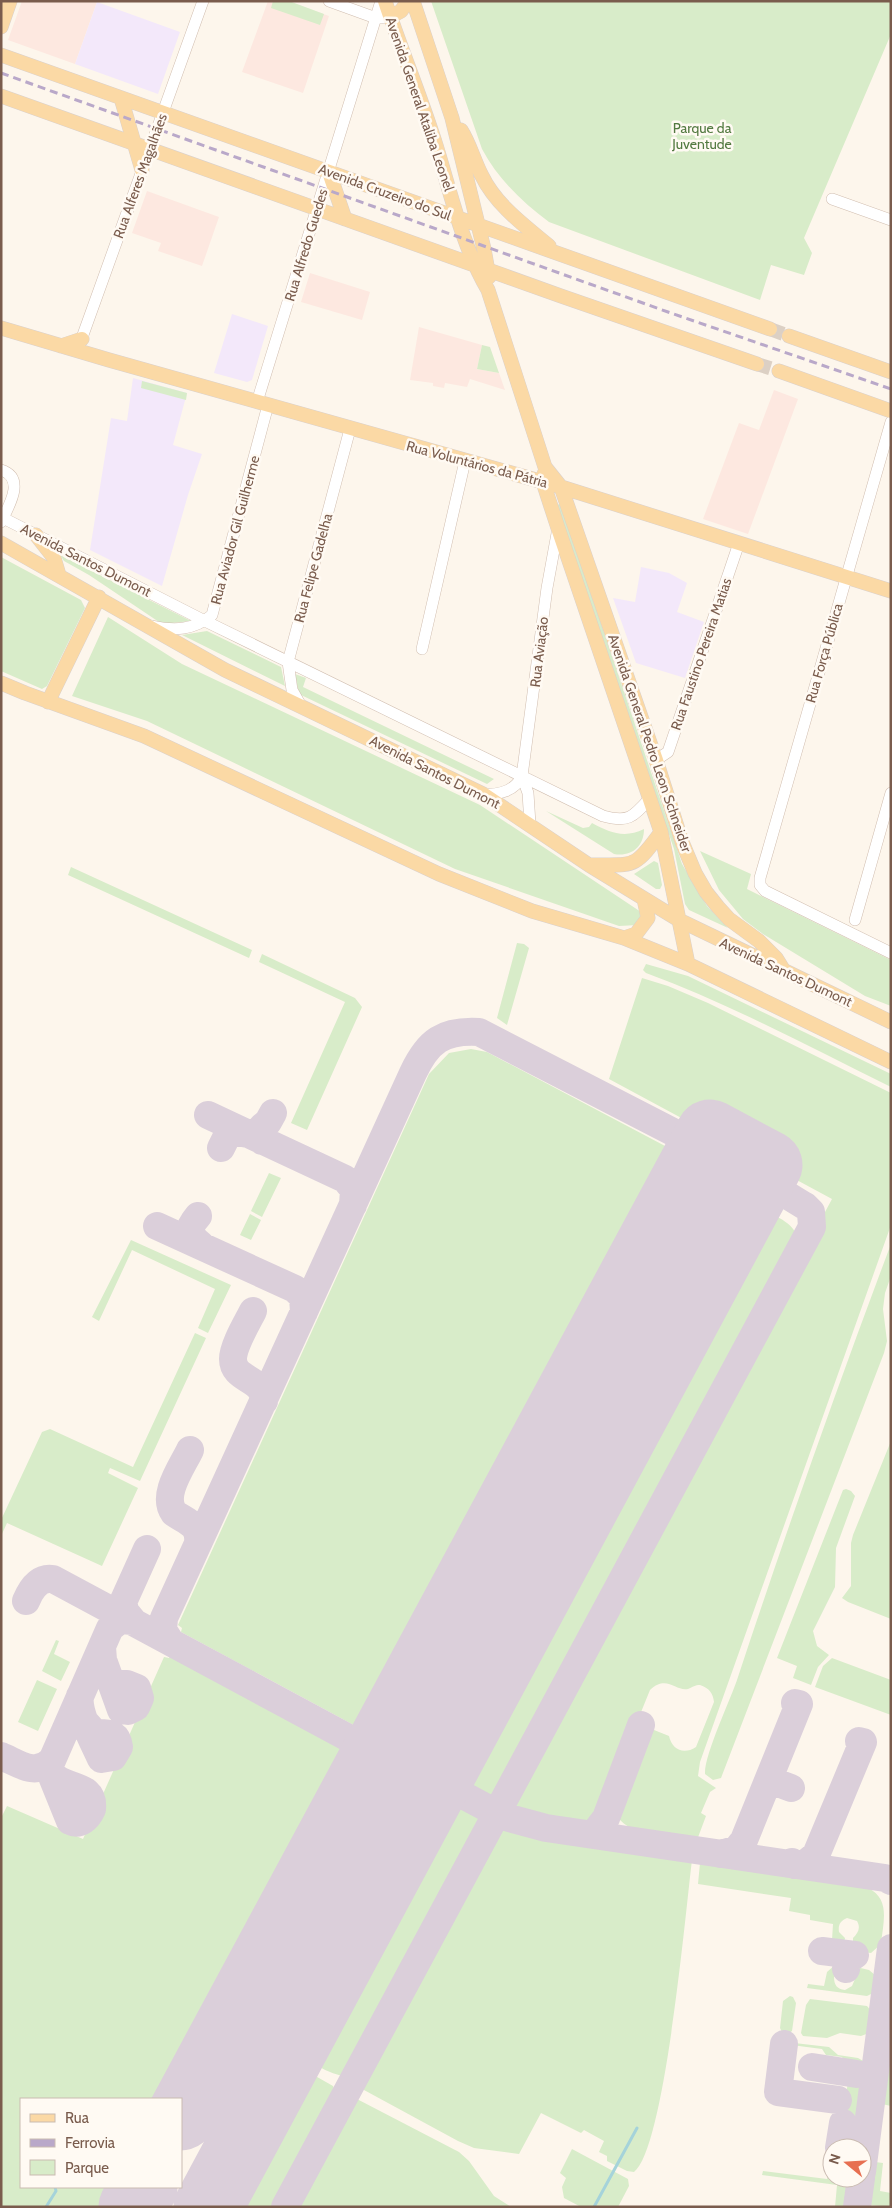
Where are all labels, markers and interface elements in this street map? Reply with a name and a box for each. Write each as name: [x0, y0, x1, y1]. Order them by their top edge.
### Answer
street label: Avenida General Ataliba Leonel: [382, 14, 459, 194]
street label: Rua Alferes Magalhães: [109, 111, 171, 241]
park label: Parque da Juventude: [671, 119, 732, 153]
street label: Avenida Cruzeiro do Sul: [316, 160, 454, 225]
street label: Rua Alfredo Guedes: [280, 186, 332, 303]
street label: Rua Voluntários da Pátria: [404, 436, 550, 492]
street label: Rua Aviador Gil Guilherme: [206, 454, 264, 606]
street label: Rua Felipe Gadelha: [290, 511, 336, 625]
street label: Avenida Santos Dumont: [18, 519, 155, 601]
street label: Rua Faustino Pereira Matias: [666, 575, 736, 733]
street label: Rua Força Pública: [801, 601, 847, 705]
street label: Rua Aviação: [526, 615, 552, 688]
street label: Avenida General Pedro Leon Schneider: [604, 632, 696, 855]
street label: Avenida Santos Dumont: [367, 731, 504, 813]
street label: Avenida Santos Dumont: [717, 933, 855, 1011]
legend: [20, 2098, 182, 2188]
text: Rua: [65, 2109, 90, 2127]
text: Ferrovia: [65, 2134, 116, 2152]
north arrow: [822, 2138, 872, 2188]
text: N: [825, 2151, 845, 2166]
text: Parque: [65, 2159, 109, 2177]

